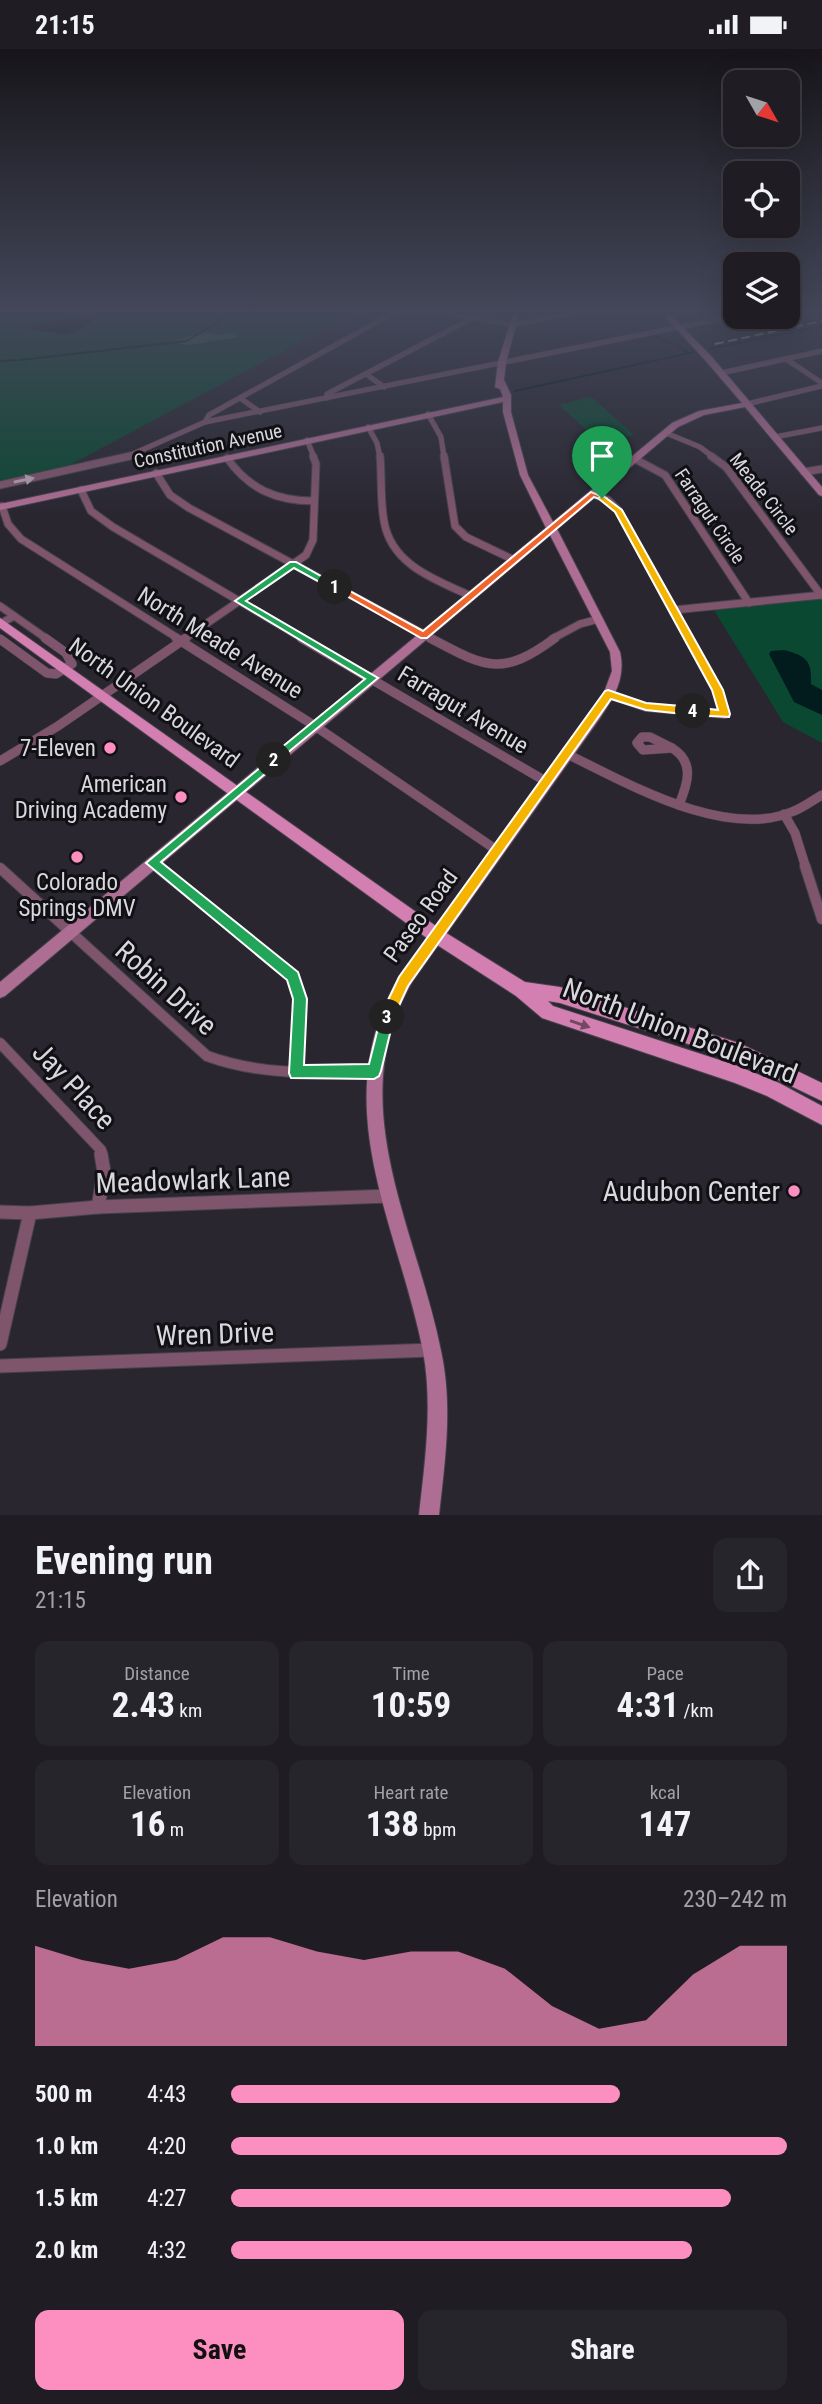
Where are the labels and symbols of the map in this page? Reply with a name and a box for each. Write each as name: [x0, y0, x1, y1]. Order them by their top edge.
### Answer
north arrow: [723, 70, 800, 147]
street label: Constitution Avenue: [132, 419, 284, 473]
pin: [572, 426, 632, 498]
street label: Meade Circle: [725, 448, 803, 540]
street label: Farragut Circle: [670, 464, 750, 568]
one-way arrow: [13, 474, 35, 485]
pin: 1: [318, 569, 352, 605]
street label: North Meade Avenue: [133, 581, 307, 705]
street label: North Union Boulevard: [64, 632, 244, 774]
street label: Farragut Avenue: [393, 661, 533, 759]
pin: 4: [676, 693, 710, 729]
place label: 7-Eleven: [20, 735, 96, 762]
marker: 7-Eleven: [102, 740, 118, 756]
pin: 2: [256, 743, 292, 777]
place label: American Driving Academy: [15, 771, 167, 824]
marker: American Driving Academy: [173, 789, 189, 805]
marker: Colorado Springs DMV: [69, 849, 85, 865]
street label: Paseo Road: [378, 864, 464, 968]
place label: Colorado Springs DMV: [18, 869, 136, 922]
street label: Robin Drive: [109, 934, 223, 1042]
street label: North Union Boulevard: [558, 971, 802, 1091]
pin: 3: [370, 999, 404, 1035]
one-way arrow: [569, 1019, 590, 1030]
street label: Jay Place: [26, 1036, 122, 1136]
street label: Meadowlark Lane: [95, 1160, 291, 1200]
place label: Audubon Center: [603, 1175, 780, 1208]
marker: Audubon Center: [786, 1183, 802, 1199]
street label: Wren Drive: [155, 1315, 275, 1353]

